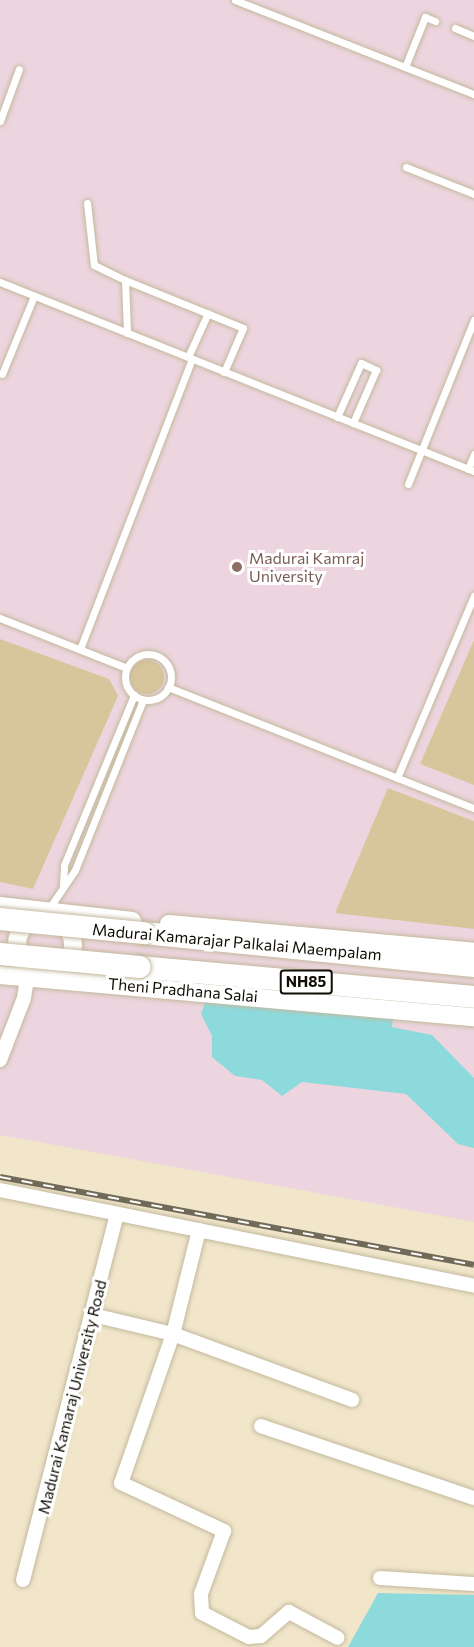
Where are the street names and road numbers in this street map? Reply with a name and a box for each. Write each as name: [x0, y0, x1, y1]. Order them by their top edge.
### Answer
street label: Madurai Kamarajar Palkalai Maempalam: [91, 920, 383, 964]
road number: NH85: [279, 970, 333, 994]
street label: Theni Pradhana Salai: [107, 974, 259, 1006]
street label: Madurai Kamaraj University Road: [34, 1278, 110, 1516]

